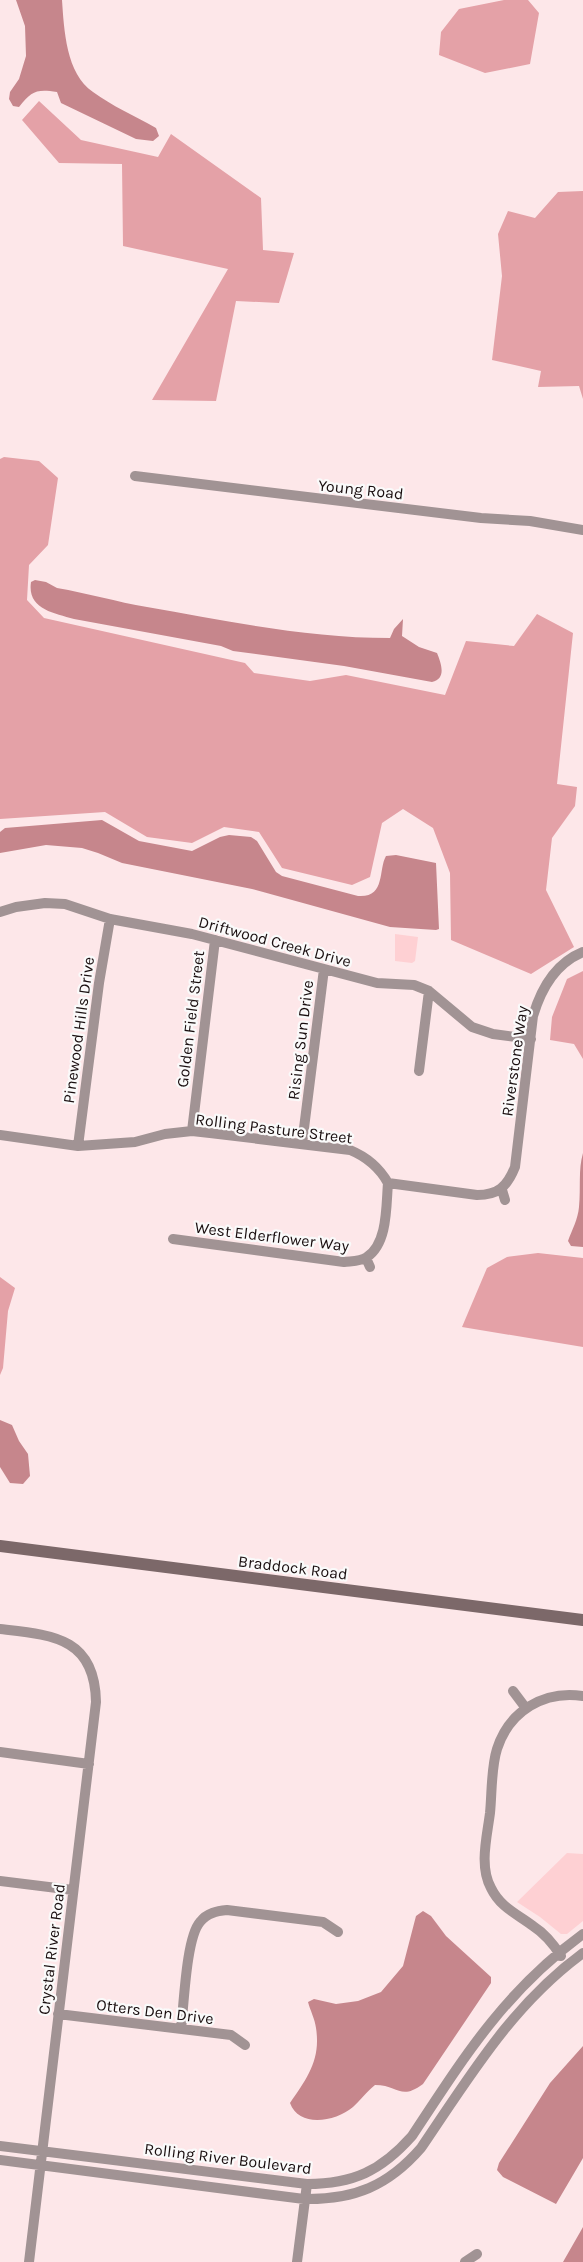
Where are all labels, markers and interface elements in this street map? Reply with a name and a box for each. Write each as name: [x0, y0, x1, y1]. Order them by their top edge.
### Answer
street label: Young Road: [317, 476, 404, 503]
street label: Driftwood Creek Drive: [196, 912, 353, 971]
street label: Golden Field Street: [173, 950, 208, 1089]
street label: Pinewood Hills Drive: [59, 956, 98, 1105]
street label: Rising Sun Drive: [284, 979, 317, 1101]
street label: Riverstone Way: [497, 1004, 532, 1118]
street label: Rolling Pasture Street: [194, 1109, 354, 1148]
street label: West Elderflower Way: [194, 1218, 351, 1255]
street label: Braddock Road: [237, 1551, 349, 1584]
street label: Crystal River Road: [34, 1882, 69, 2016]
street label: Otters Den Drive: [95, 1995, 215, 2028]
street label: Rolling River Boulevard: [143, 2139, 313, 2178]

